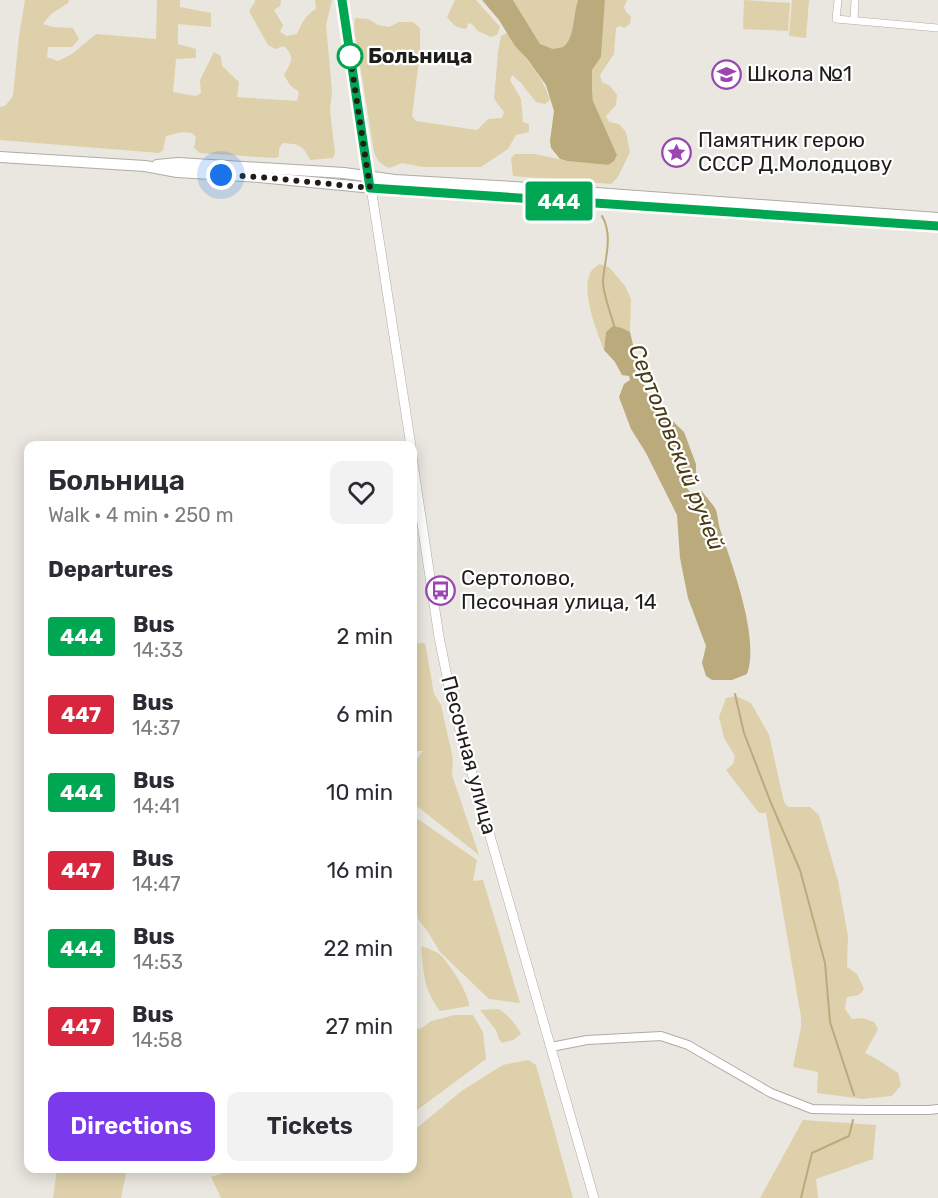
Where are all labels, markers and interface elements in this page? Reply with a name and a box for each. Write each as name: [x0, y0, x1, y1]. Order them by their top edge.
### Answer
marker: Больница: [337, 43, 363, 69]
place label: Больница: [368, 43, 472, 68]
school or university icon: Школа №1: [710, 58, 742, 90]
place label: Школа №1: [747, 61, 852, 86]
place label: Памятник герою СССР Д.Молодцову: [698, 127, 892, 176]
place icon: Памятник герою СССР Д.Молодцову: [661, 136, 693, 168]
your location: [206, 160, 236, 190]
line badge: 444: [524, 182, 594, 220]
text: 444: [537, 189, 581, 214]
water label: Сертоловский ручей: [623, 340, 730, 554]
button: heart: [330, 461, 393, 524]
text: Больница: [48, 464, 185, 497]
text: Walk · 4 min · 250 m: [48, 503, 233, 527]
text: Departures: [48, 556, 173, 583]
place label: Сертолово, Песочная улица, 14: [461, 565, 657, 614]
bus stop icon: Сертолово, Песочная улица, 14: [424, 574, 456, 606]
text: Bus: [133, 611, 175, 638]
text: 2 min: [336, 623, 393, 650]
text: 444: [60, 624, 103, 649]
text: 14:33: [133, 638, 183, 662]
street label: Песочная улица: [436, 673, 503, 837]
text: Bus: [132, 689, 174, 716]
text: 6 min: [336, 701, 393, 728]
text: 447: [61, 702, 101, 727]
text: 14:37: [132, 716, 180, 740]
text: Bus: [133, 767, 175, 794]
text: 10 min: [326, 779, 393, 806]
text: 444: [60, 780, 103, 805]
text: 14:41: [133, 794, 180, 818]
text: Bus: [132, 845, 174, 872]
text: 16 min: [327, 857, 393, 884]
text: 447: [61, 858, 101, 883]
text: 14:47: [132, 872, 180, 896]
text: Bus: [133, 923, 175, 950]
text: 22 min: [324, 935, 393, 962]
text: 444: [60, 936, 103, 961]
text: 14:53: [133, 950, 183, 974]
text: Bus: [132, 1001, 174, 1028]
text: 27 min: [325, 1013, 393, 1040]
text: 447: [61, 1014, 101, 1039]
text: 14:58: [132, 1028, 183, 1052]
button: Directions: [48, 1092, 215, 1161]
button: Tickets: [227, 1092, 393, 1161]

